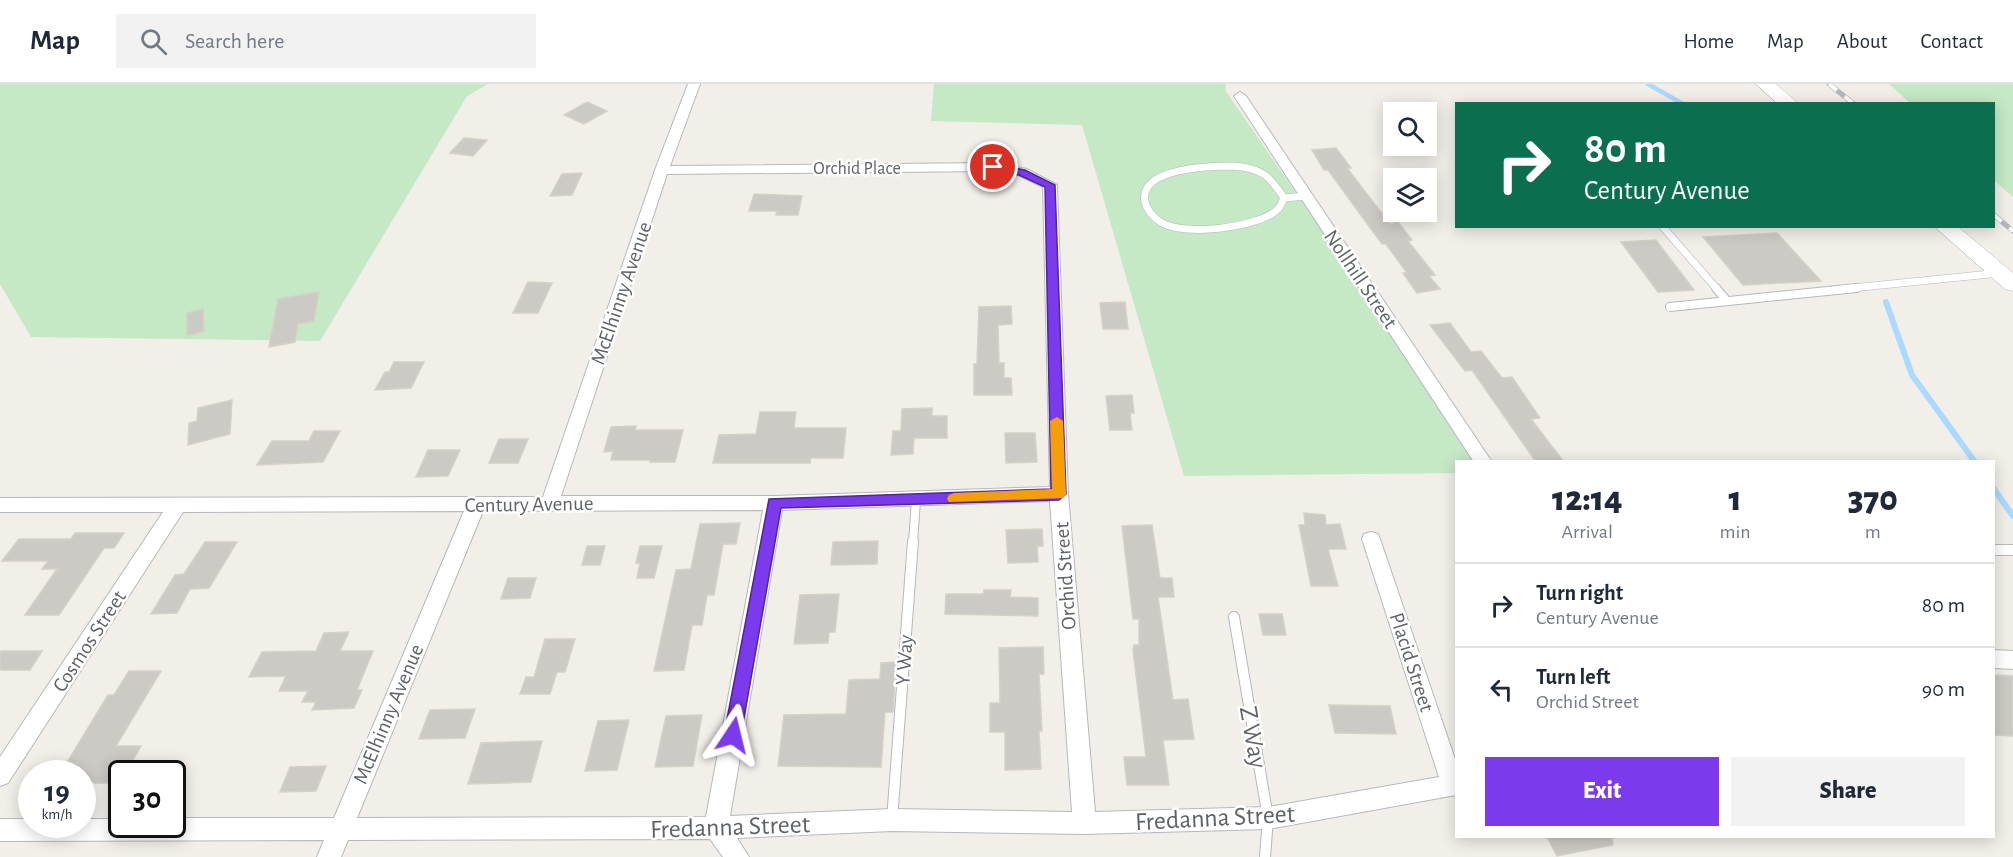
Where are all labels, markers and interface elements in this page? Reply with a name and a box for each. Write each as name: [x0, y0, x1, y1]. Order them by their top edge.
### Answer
search box: [116, 14, 536, 68]
icon: search: [137, 25, 170, 58]
text: Map: [30, 27, 80, 55]
text: Search here: [185, 30, 284, 52]
text: Home: [1683, 31, 1734, 52]
text: Map: [1767, 31, 1804, 52]
text: About: [1837, 31, 1887, 52]
text: Contact: [1920, 31, 1983, 52]
map controls: [1383, 102, 1437, 222]
button: search: [1383, 102, 1437, 156]
icon: right: [1485, 126, 1563, 204]
text: 80 m: [1584, 128, 1667, 170]
pin: [967, 141, 1018, 192]
icon: arrive: [976, 150, 1009, 183]
street label: Orchid Place: [813, 160, 901, 178]
button: layers: [1383, 168, 1437, 222]
text: Century Avenue: [1584, 177, 1750, 204]
street label: McElhinny Avenue: [587, 219, 656, 367]
street label: Nollhill Street: [1320, 226, 1401, 333]
text: 12:14: [1552, 481, 1622, 517]
text: 1: [1728, 481, 1742, 517]
text: 370: [1848, 481, 1898, 517]
street label: Century Avenue: [464, 493, 594, 516]
street label: Orchid Street: [1051, 521, 1080, 631]
text: Arrival: [1562, 522, 1613, 542]
text: min: [1719, 522, 1751, 542]
text: m: [1865, 522, 1881, 542]
text: Turn right: [1536, 582, 1623, 604]
street label: Cosmos Street: [49, 587, 130, 696]
icon: right: [1485, 589, 1518, 622]
text: 80 m: [1922, 594, 1965, 616]
text: Century Avenue: [1536, 608, 1659, 628]
street label: Placid Street: [1386, 610, 1437, 715]
street label: Y Way: [892, 634, 917, 686]
street label: McElhinny Avenue: [350, 641, 427, 787]
text: Turn left: [1536, 666, 1610, 688]
icon: left: [1485, 673, 1518, 706]
text: 90 m: [1922, 678, 1965, 700]
text: Orchid Street: [1536, 692, 1639, 712]
position arrow: [701, 703, 765, 767]
street label: Z Way: [1235, 704, 1271, 770]
button: Exit: [1485, 757, 1719, 826]
button: Share: [1731, 757, 1965, 826]
speed limit sign: 30: [108, 760, 186, 838]
text: 19: [44, 777, 70, 807]
street label: Fredanna Street: [1134, 801, 1296, 835]
text: km/h: [42, 807, 72, 822]
street label: Fredanna Street: [650, 811, 810, 843]

